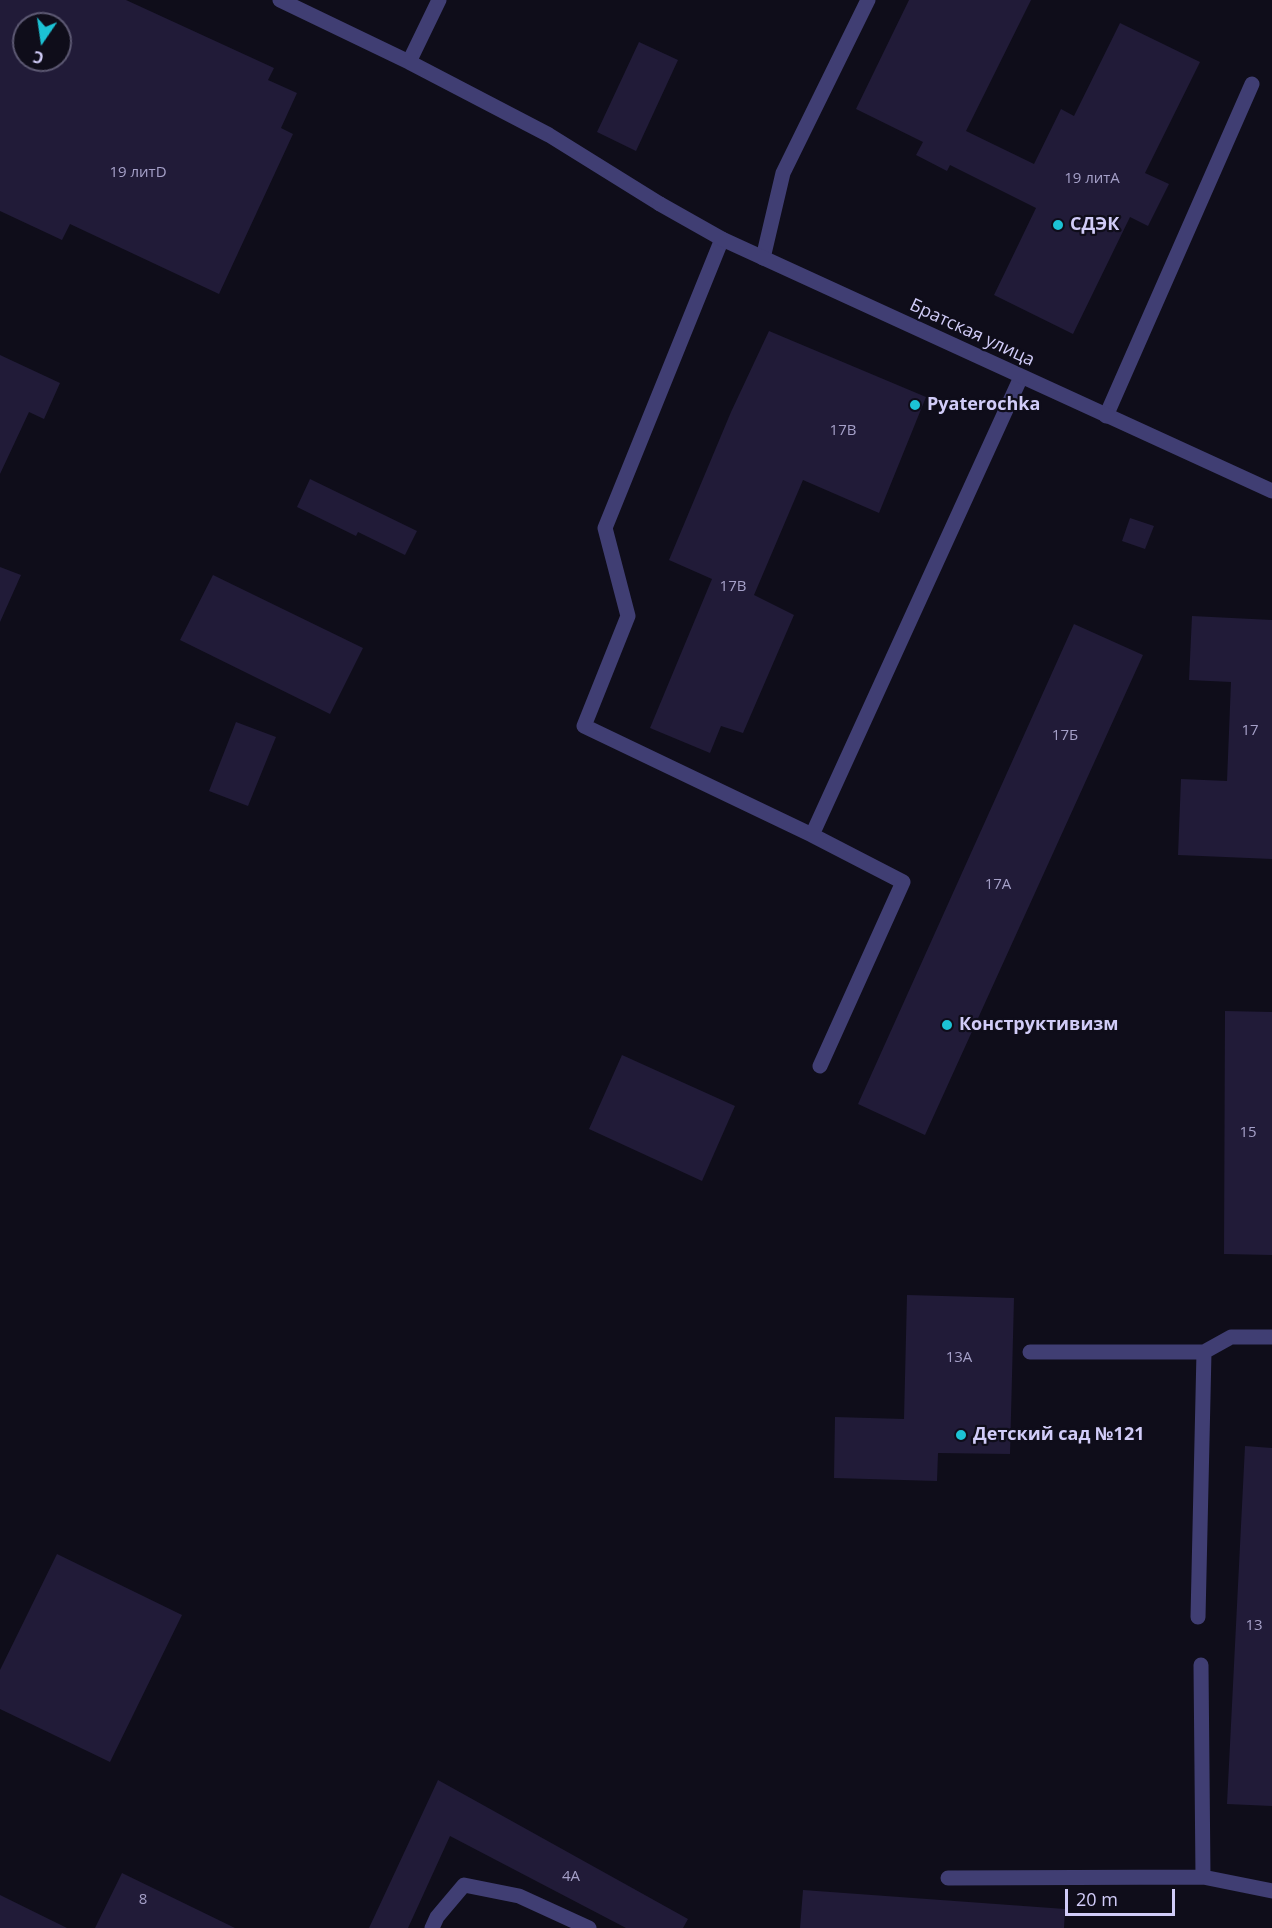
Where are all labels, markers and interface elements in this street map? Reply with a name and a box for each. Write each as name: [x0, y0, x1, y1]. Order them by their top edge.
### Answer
north arrow: [12, 12, 72, 72]
text: С: [31, 46, 46, 69]
house number: 19 литD: [109, 164, 167, 182]
house number: 19 литА: [1064, 170, 1120, 188]
place label: СДЭК: [1070, 214, 1119, 236]
marker: СДЭК: [1051, 218, 1065, 232]
street label: Братская улица: [906, 295, 1038, 371]
place label: Pyaterochka: [927, 394, 1040, 416]
marker: Pyaterochka: [908, 398, 922, 412]
house number: 17В: [830, 422, 856, 440]
house number: 17В: [720, 578, 746, 596]
house number: 17: [1241, 722, 1259, 740]
house number: 17Б: [1052, 727, 1078, 745]
house number: 17А: [985, 876, 1011, 894]
place label: Конструктивизм: [959, 1014, 1119, 1036]
marker: Конструктивизм: [940, 1018, 954, 1032]
house number: 15: [1239, 1124, 1257, 1142]
house number: 13А: [946, 1349, 972, 1367]
place label: Детский сад №121: [973, 1424, 1144, 1446]
marker: Детский сад №121: [954, 1428, 968, 1442]
house number: 13: [1245, 1617, 1263, 1635]
house number: 4А: [562, 1868, 580, 1886]
scale bar: [1068, 1877, 1178, 1915]
text: 20 m: [1076, 1887, 1118, 1911]
house number: 8: [139, 1891, 147, 1909]

